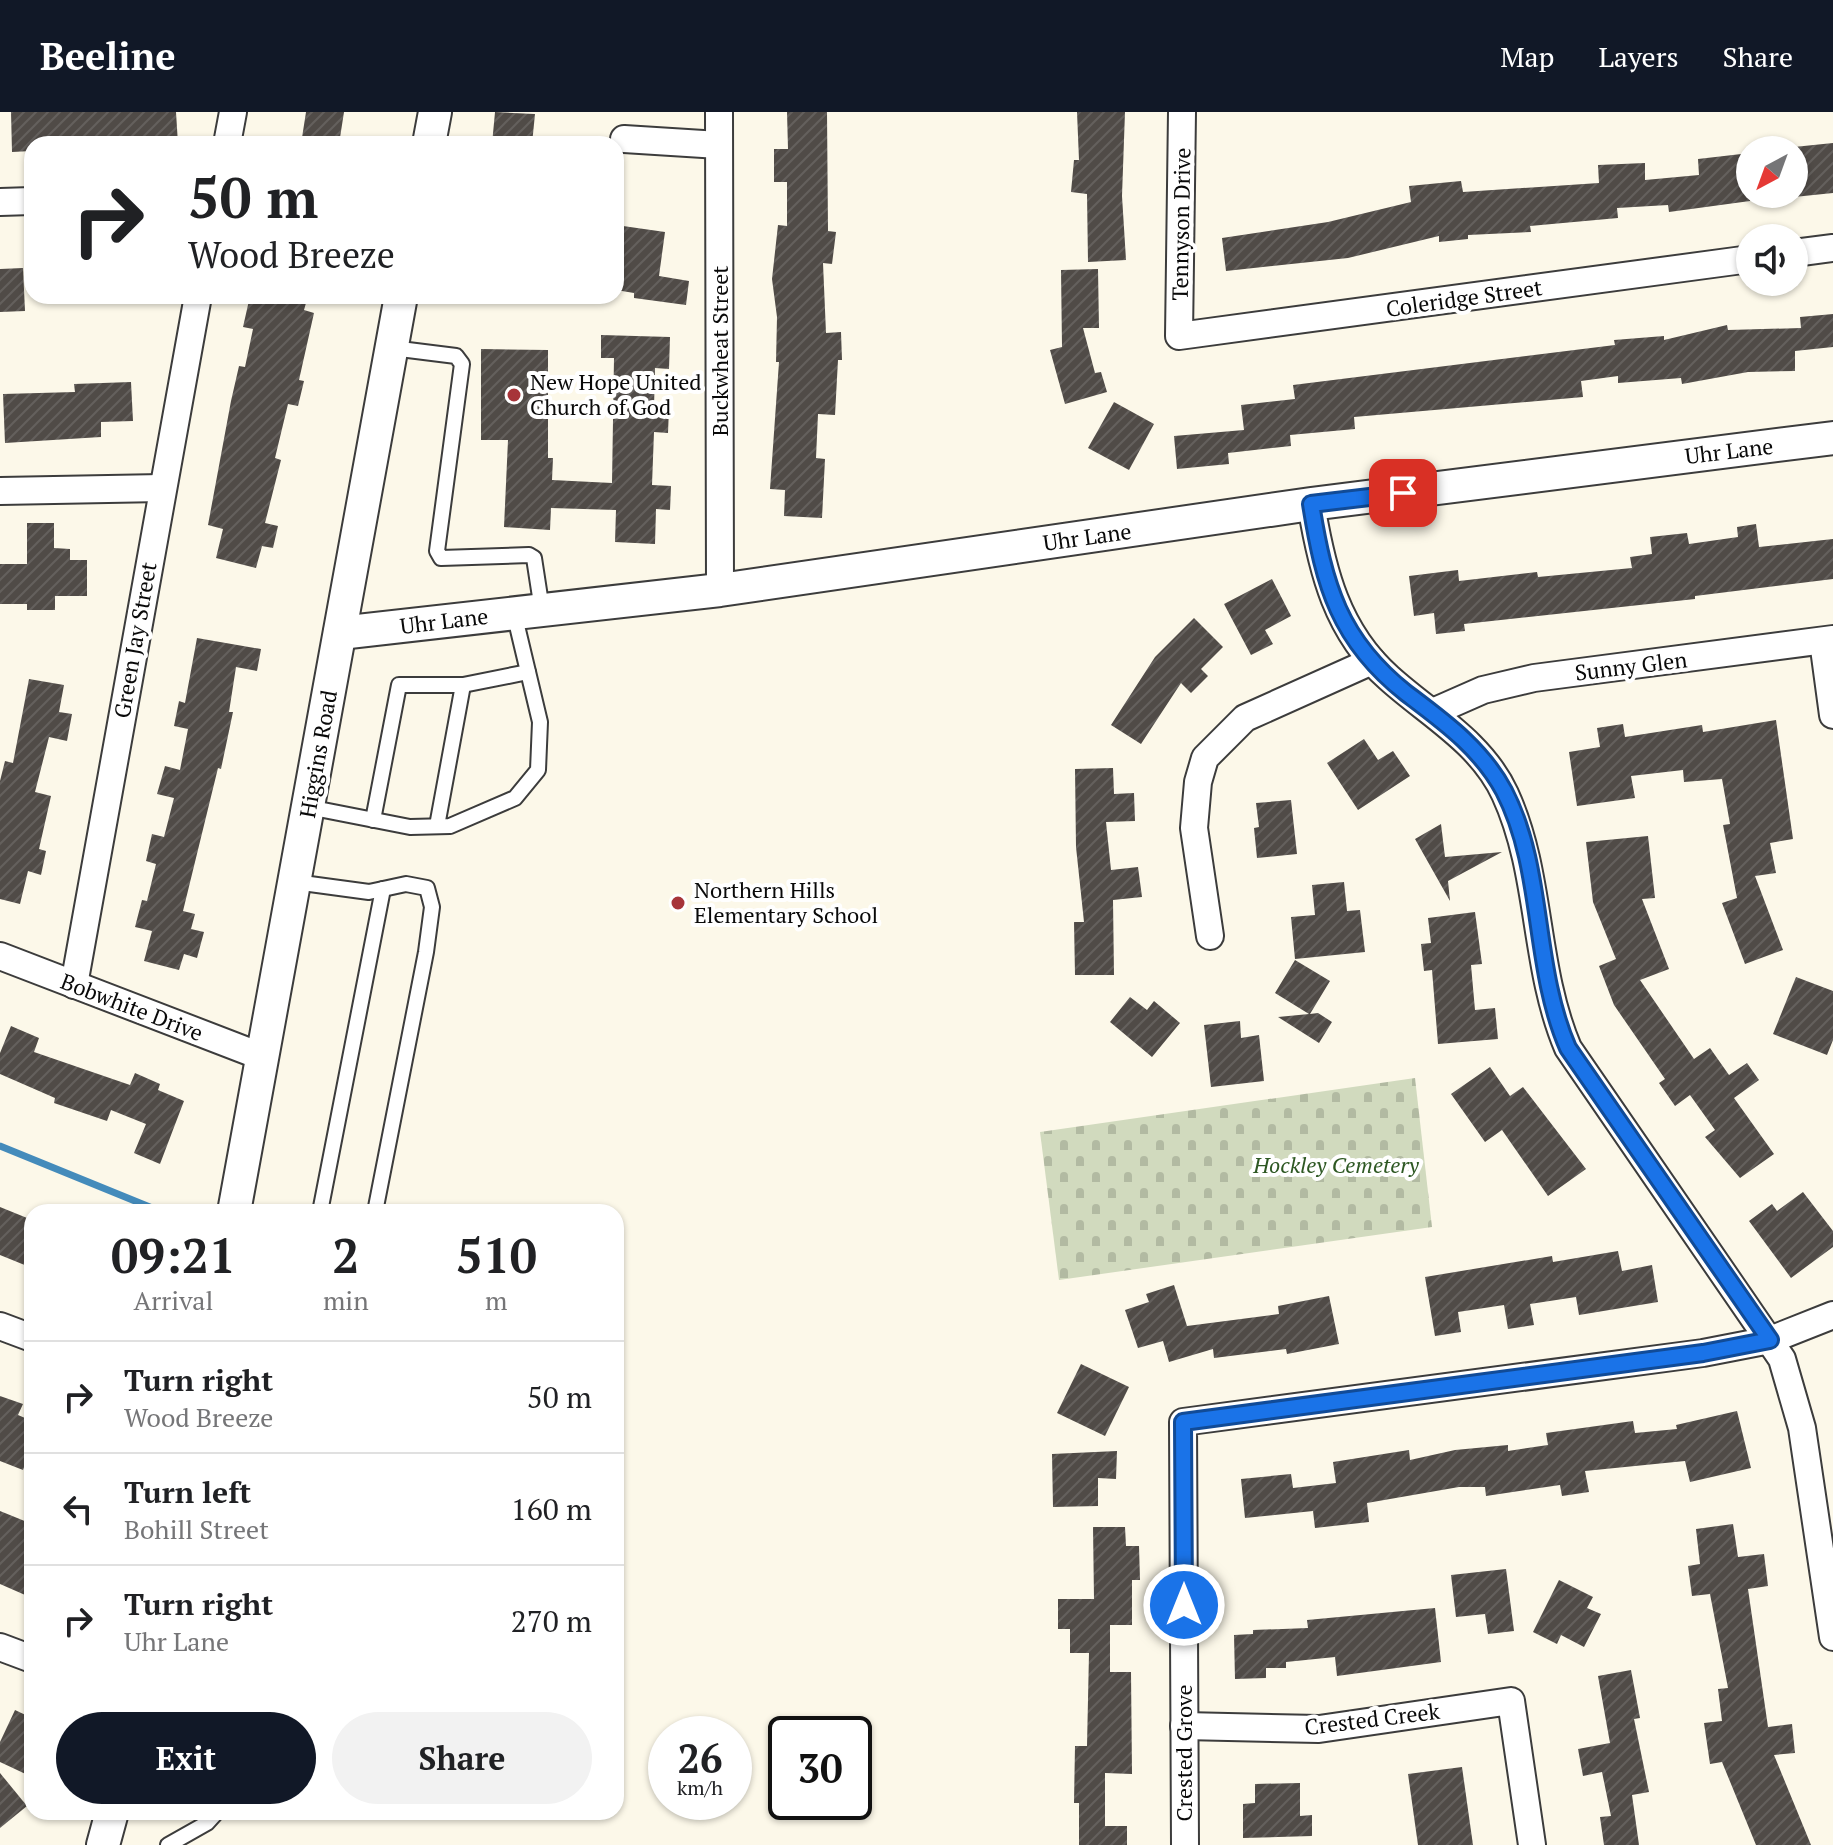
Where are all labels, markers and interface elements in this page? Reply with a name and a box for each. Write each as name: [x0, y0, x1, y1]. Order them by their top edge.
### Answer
text: Beeline: [40, 31, 176, 81]
text: Map: [1500, 38, 1554, 75]
text: Layers: [1598, 38, 1679, 75]
text: Share: [1723, 38, 1793, 75]
north arrow: [1736, 136, 1808, 208]
map controls: [1736, 136, 1808, 296]
street label: Tennyson Drive: [1165, 147, 1196, 301]
text: 50 m: [188, 160, 318, 234]
icon: right: [56, 168, 160, 272]
button: sound: [1736, 224, 1808, 296]
text: Wood Breeze: [188, 231, 395, 278]
street label: Buckwheat Street: [705, 265, 734, 437]
street label: Coleridge Street: [1384, 272, 1544, 323]
place label: New Hope United Church of God: [530, 367, 701, 421]
marker: New Hope United Church of God: [505, 386, 523, 404]
street label: Uhr Lane: [1683, 431, 1775, 470]
pin: [1369, 459, 1437, 527]
icon: arrive: [1381, 471, 1425, 515]
street label: Uhr Lane: [1041, 516, 1133, 557]
street label: Green Jay Street: [107, 560, 162, 720]
street label: Uhr Lane: [398, 601, 490, 640]
street label: Sunny Glen: [1573, 644, 1689, 687]
street label: Higgins Road: [292, 688, 343, 820]
place label: Northern Hills Elementary School: [694, 875, 878, 929]
marker: Northern Hills Elementary School: [669, 894, 687, 912]
street label: Bobwhite Drive: [57, 966, 207, 1047]
park label: Hockley Cemetery: [1252, 1150, 1420, 1179]
text: 09:21: [111, 1223, 236, 1287]
text: 2: [332, 1223, 359, 1287]
text: 510: [456, 1223, 537, 1287]
text: Arrival: [134, 1283, 213, 1317]
text: min: [323, 1283, 369, 1317]
text: m: [485, 1283, 508, 1317]
text: Turn right: [124, 1360, 273, 1400]
icon: right: [56, 1375, 100, 1419]
text: 50 m: [527, 1377, 592, 1417]
text: Wood Breeze: [124, 1400, 273, 1434]
text: Turn left: [124, 1472, 251, 1512]
icon: left: [56, 1487, 100, 1531]
text: 160 m: [511, 1489, 592, 1529]
text: Bohill Street: [124, 1512, 269, 1546]
position arrow: [1142, 1563, 1226, 1647]
text: Turn right: [124, 1584, 273, 1624]
icon: right: [56, 1599, 100, 1643]
text: 270 m: [511, 1601, 592, 1641]
text: Uhr Lane: [124, 1624, 229, 1658]
street label: Crested Grove: [1169, 1684, 1198, 1822]
street label: Crested Creek: [1303, 1696, 1442, 1741]
button: Exit: [56, 1712, 316, 1804]
button: Share: [332, 1712, 592, 1804]
speed limit sign: 30: [768, 1716, 872, 1820]
text: 26: [677, 1731, 723, 1784]
text: km/h: [677, 1774, 723, 1801]

